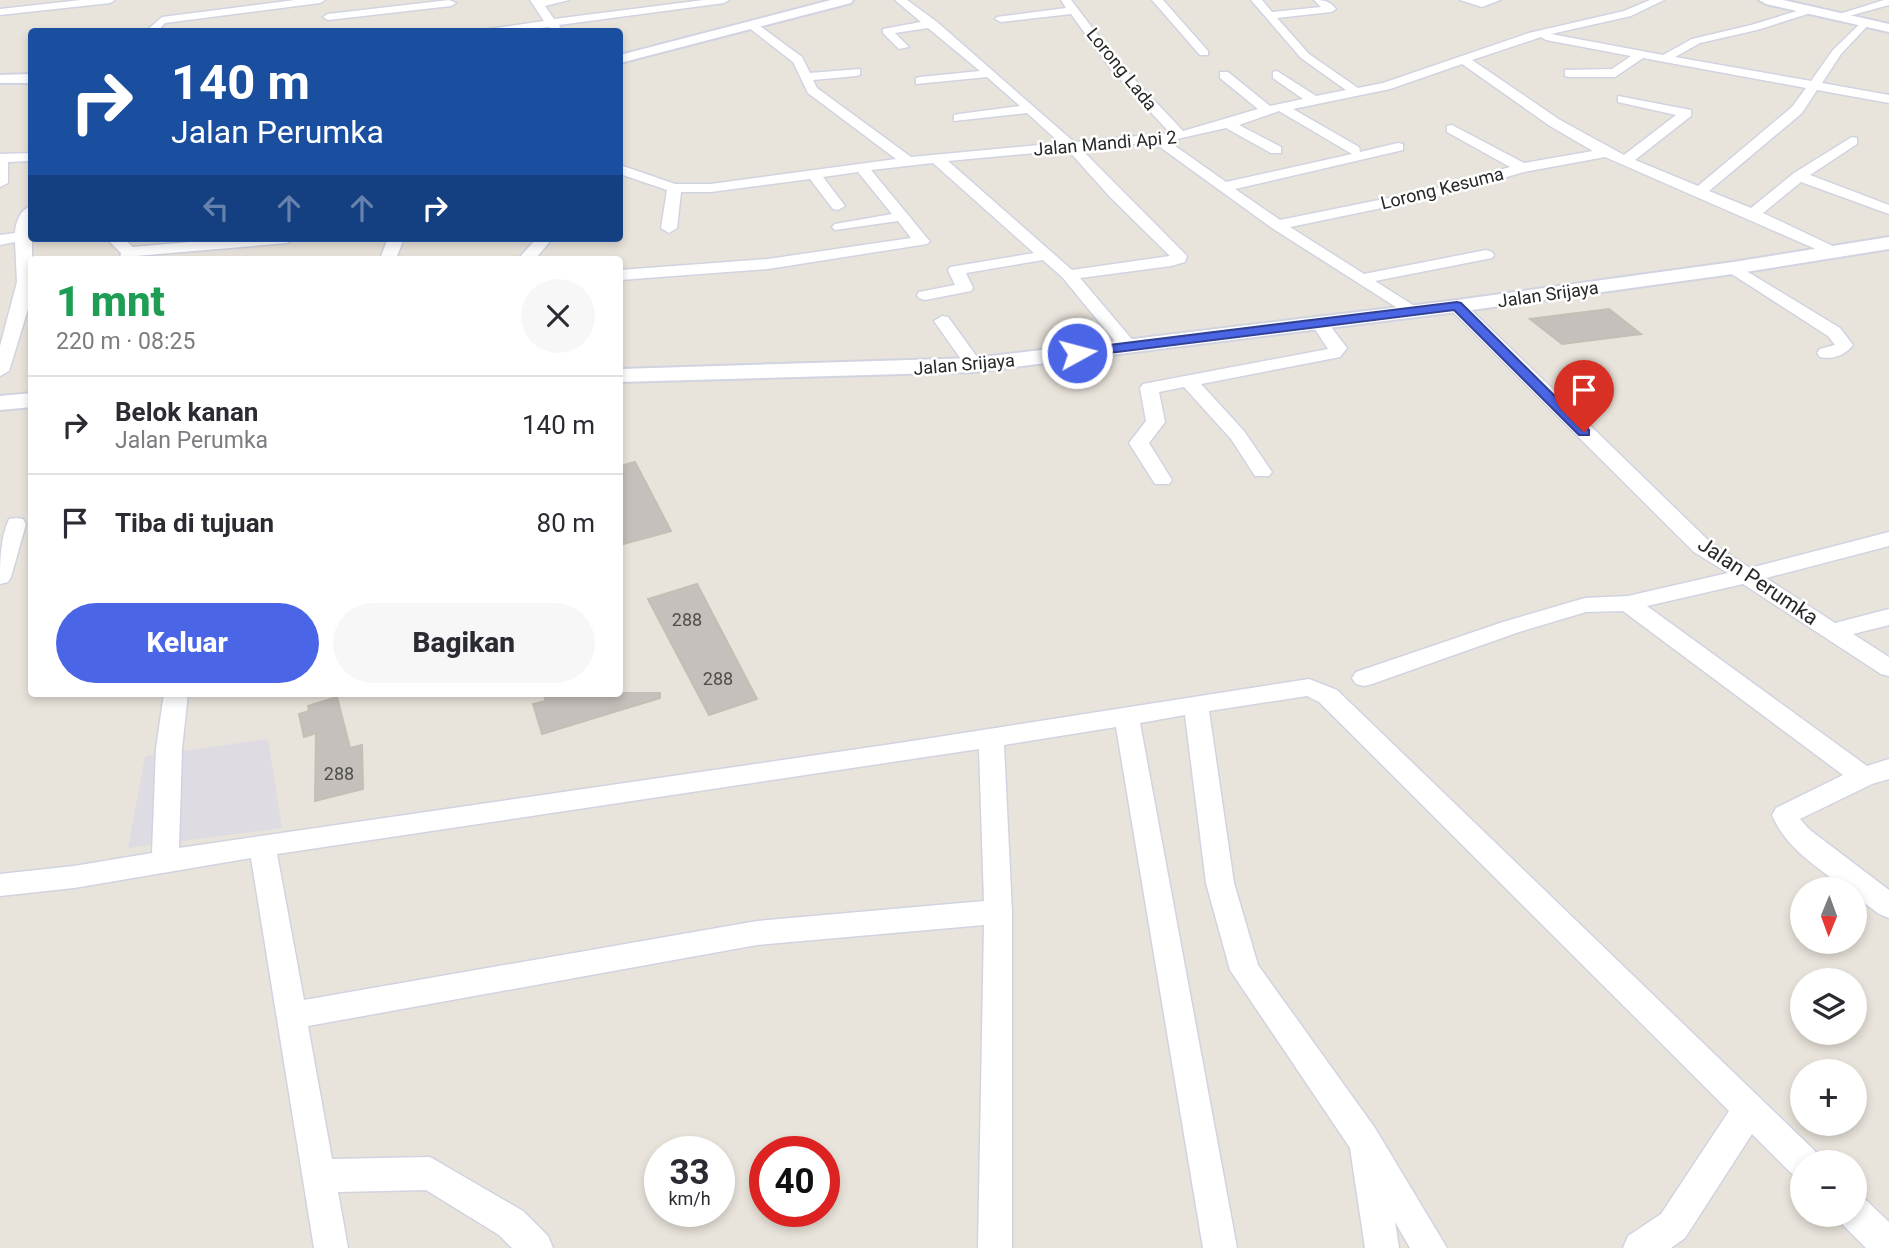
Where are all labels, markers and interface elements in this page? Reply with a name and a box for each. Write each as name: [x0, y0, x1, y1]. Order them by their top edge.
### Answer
street label: Lorong Lada: [1082, 23, 1162, 115]
text: 140 m: [171, 54, 310, 111]
icon: right: [56, 56, 147, 147]
text: Jalan Perumka: [171, 113, 384, 151]
street label: Jalan Mandi Api 2: [1033, 126, 1177, 160]
street label: Lorong Kesuma: [1378, 163, 1506, 213]
icon: left: [197, 189, 235, 227]
icon: ahead: [270, 189, 308, 227]
icon: ahead: [343, 189, 381, 227]
icon: right: [416, 189, 454, 227]
text: 1 mnt: [56, 277, 165, 326]
street label: Jalan Srijaya: [1496, 277, 1600, 311]
button: close: [521, 279, 595, 353]
position arrow: [1040, 316, 1114, 390]
text: 220 m · 08:25: [56, 328, 195, 355]
street label: Jalan Srijaya: [912, 349, 1016, 379]
pin: [1554, 360, 1614, 432]
icon: arrive: [1565, 371, 1603, 409]
text: Belok kanan: [115, 397, 258, 427]
icon: right: [56, 406, 94, 444]
text: 140 m: [522, 410, 595, 440]
text: Jalan Perumka: [115, 427, 268, 454]
icon: arrive: [56, 504, 94, 542]
text: Tiba di tujuan: [115, 508, 274, 538]
text: 80 m: [537, 508, 595, 538]
street label: Jalan Perumka: [1693, 532, 1823, 630]
button: Keluar: [56, 603, 319, 683]
button: Bagikan: [333, 603, 595, 683]
house number: 288: [672, 609, 702, 630]
house number: 288: [703, 668, 733, 689]
house number: 288: [324, 763, 354, 784]
north arrow: [1790, 877, 1867, 954]
map controls: [1790, 877, 1867, 1227]
button: layers: [1790, 968, 1867, 1045]
button: +: [1790, 1059, 1867, 1136]
speed limit sign: 40: [749, 1136, 840, 1227]
button: −: [1790, 1150, 1867, 1227]
text: 33: [669, 1152, 710, 1193]
text: km/h: [668, 1188, 711, 1209]

